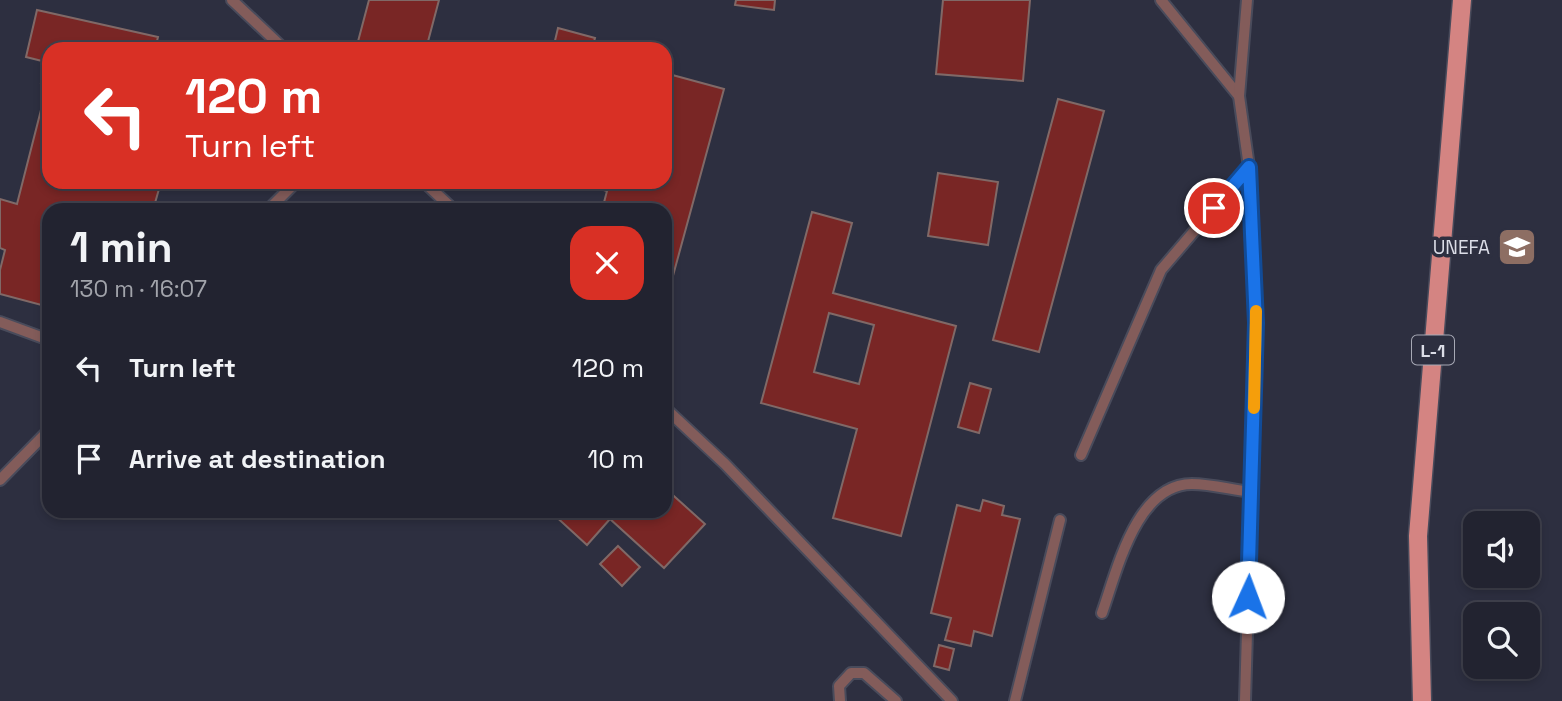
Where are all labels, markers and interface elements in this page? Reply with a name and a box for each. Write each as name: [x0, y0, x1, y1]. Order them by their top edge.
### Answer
text: 120 m: [185, 65, 322, 127]
icon: left: [70, 70, 161, 161]
text: Turn left: [185, 126, 315, 166]
pin: [1184, 178, 1244, 238]
icon: arrive: [1195, 189, 1233, 227]
text: 1 min: [70, 221, 173, 274]
button: close: [570, 226, 644, 300]
school or university icon: UNEFA: [1496, 226, 1538, 268]
place label: UNEFA: [1433, 235, 1490, 260]
text: 130 m · 16:07: [70, 274, 207, 304]
road number: L-1: [1412, 336, 1454, 364]
icon: left: [70, 349, 108, 387]
text: Turn left: [129, 351, 236, 385]
text: 120 m: [572, 351, 644, 385]
icon: arrive: [70, 440, 108, 478]
text: Arrive at destination: [129, 442, 386, 476]
text: 10 m: [587, 442, 644, 476]
map controls: [1463, 511, 1540, 679]
button: sound: [1463, 511, 1540, 588]
position arrow: [1211, 560, 1285, 634]
button: search: [1463, 602, 1540, 679]

